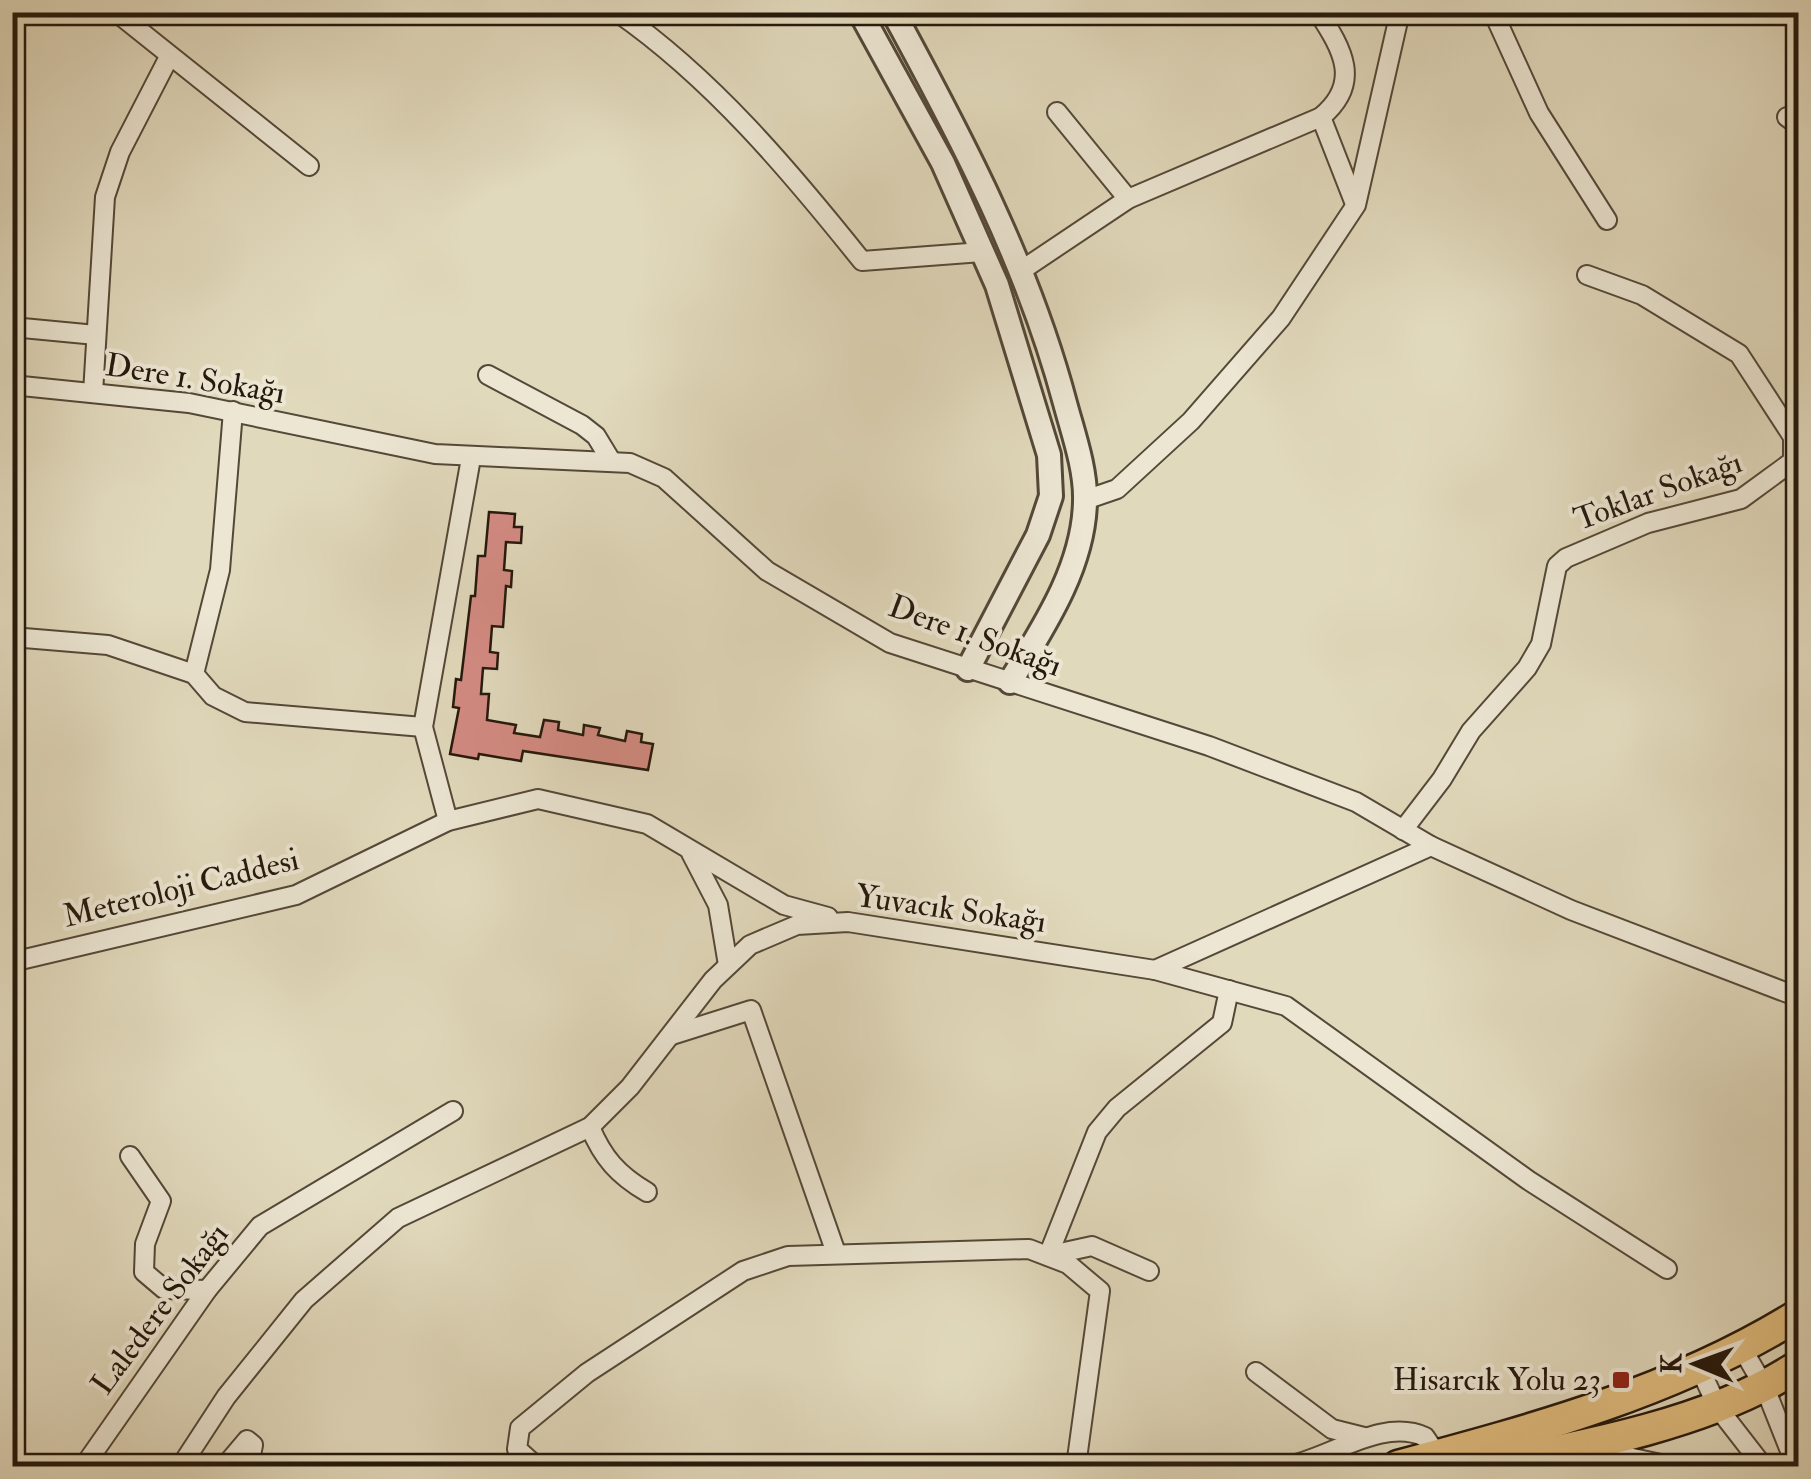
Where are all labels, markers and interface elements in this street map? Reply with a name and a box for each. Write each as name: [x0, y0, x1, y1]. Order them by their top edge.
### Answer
street label: Dere 1. Sokağı: [102, 345, 288, 413]
street label: Toklar Sokağı: [1569, 442, 1747, 540]
street label: Dere 1. Sokağı: [883, 586, 1067, 686]
street label: Meteroloji Caddesi: [59, 839, 303, 937]
street label: Yuvacık Sokağı: [853, 876, 1049, 942]
street label: Laledere Sokağı: [83, 1215, 237, 1403]
north arrow: [1646, 1314, 1746, 1414]
text: K: [1655, 1352, 1690, 1374]
place label: Hisarcık Yolu 23: [1393, 1360, 1601, 1400]
marker: Hisarcık Yolu 23: [1610, 1369, 1632, 1391]

